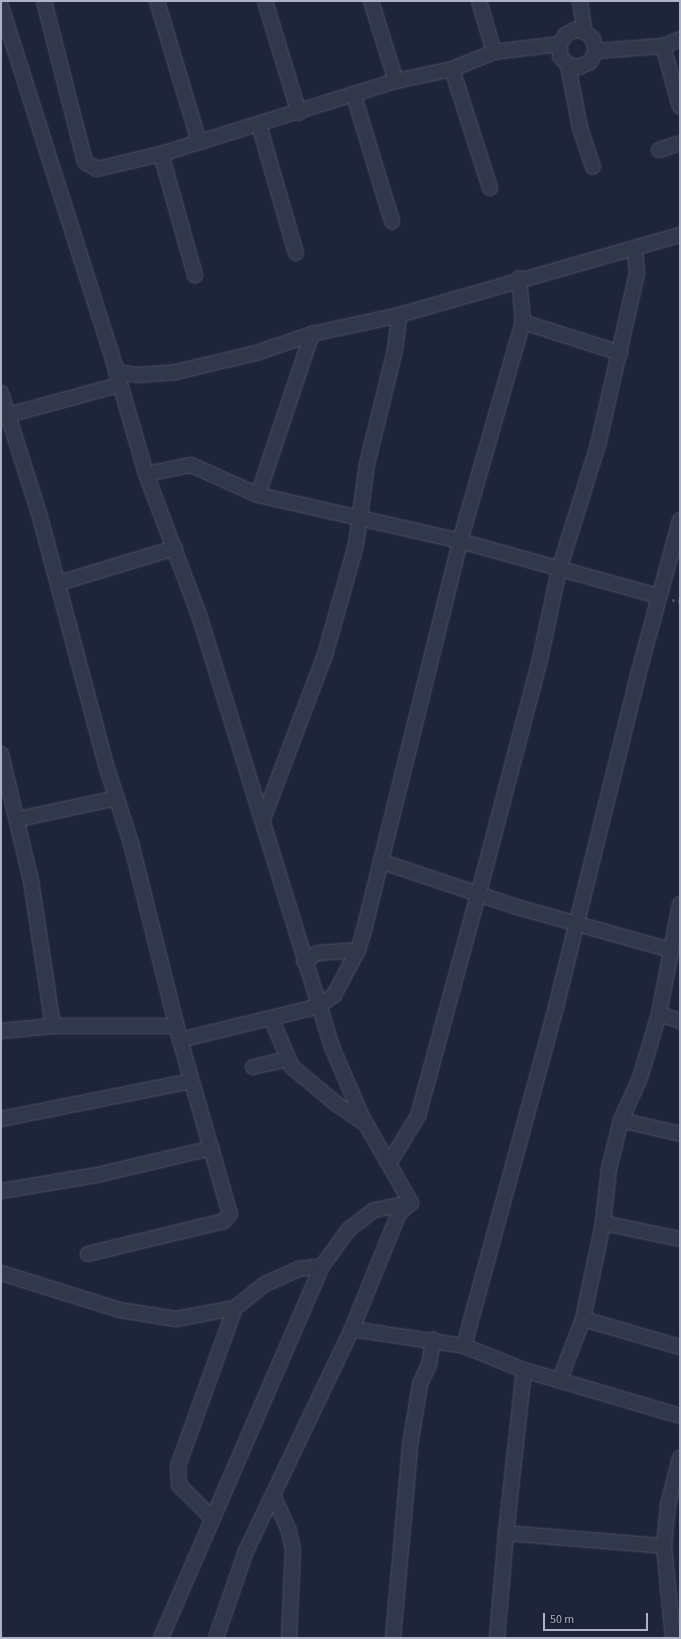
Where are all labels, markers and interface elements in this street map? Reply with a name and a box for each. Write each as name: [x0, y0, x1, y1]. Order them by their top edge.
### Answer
scale bar: [545, 1605, 650, 1631]
text: 50 m: [550, 1611, 574, 1628]

